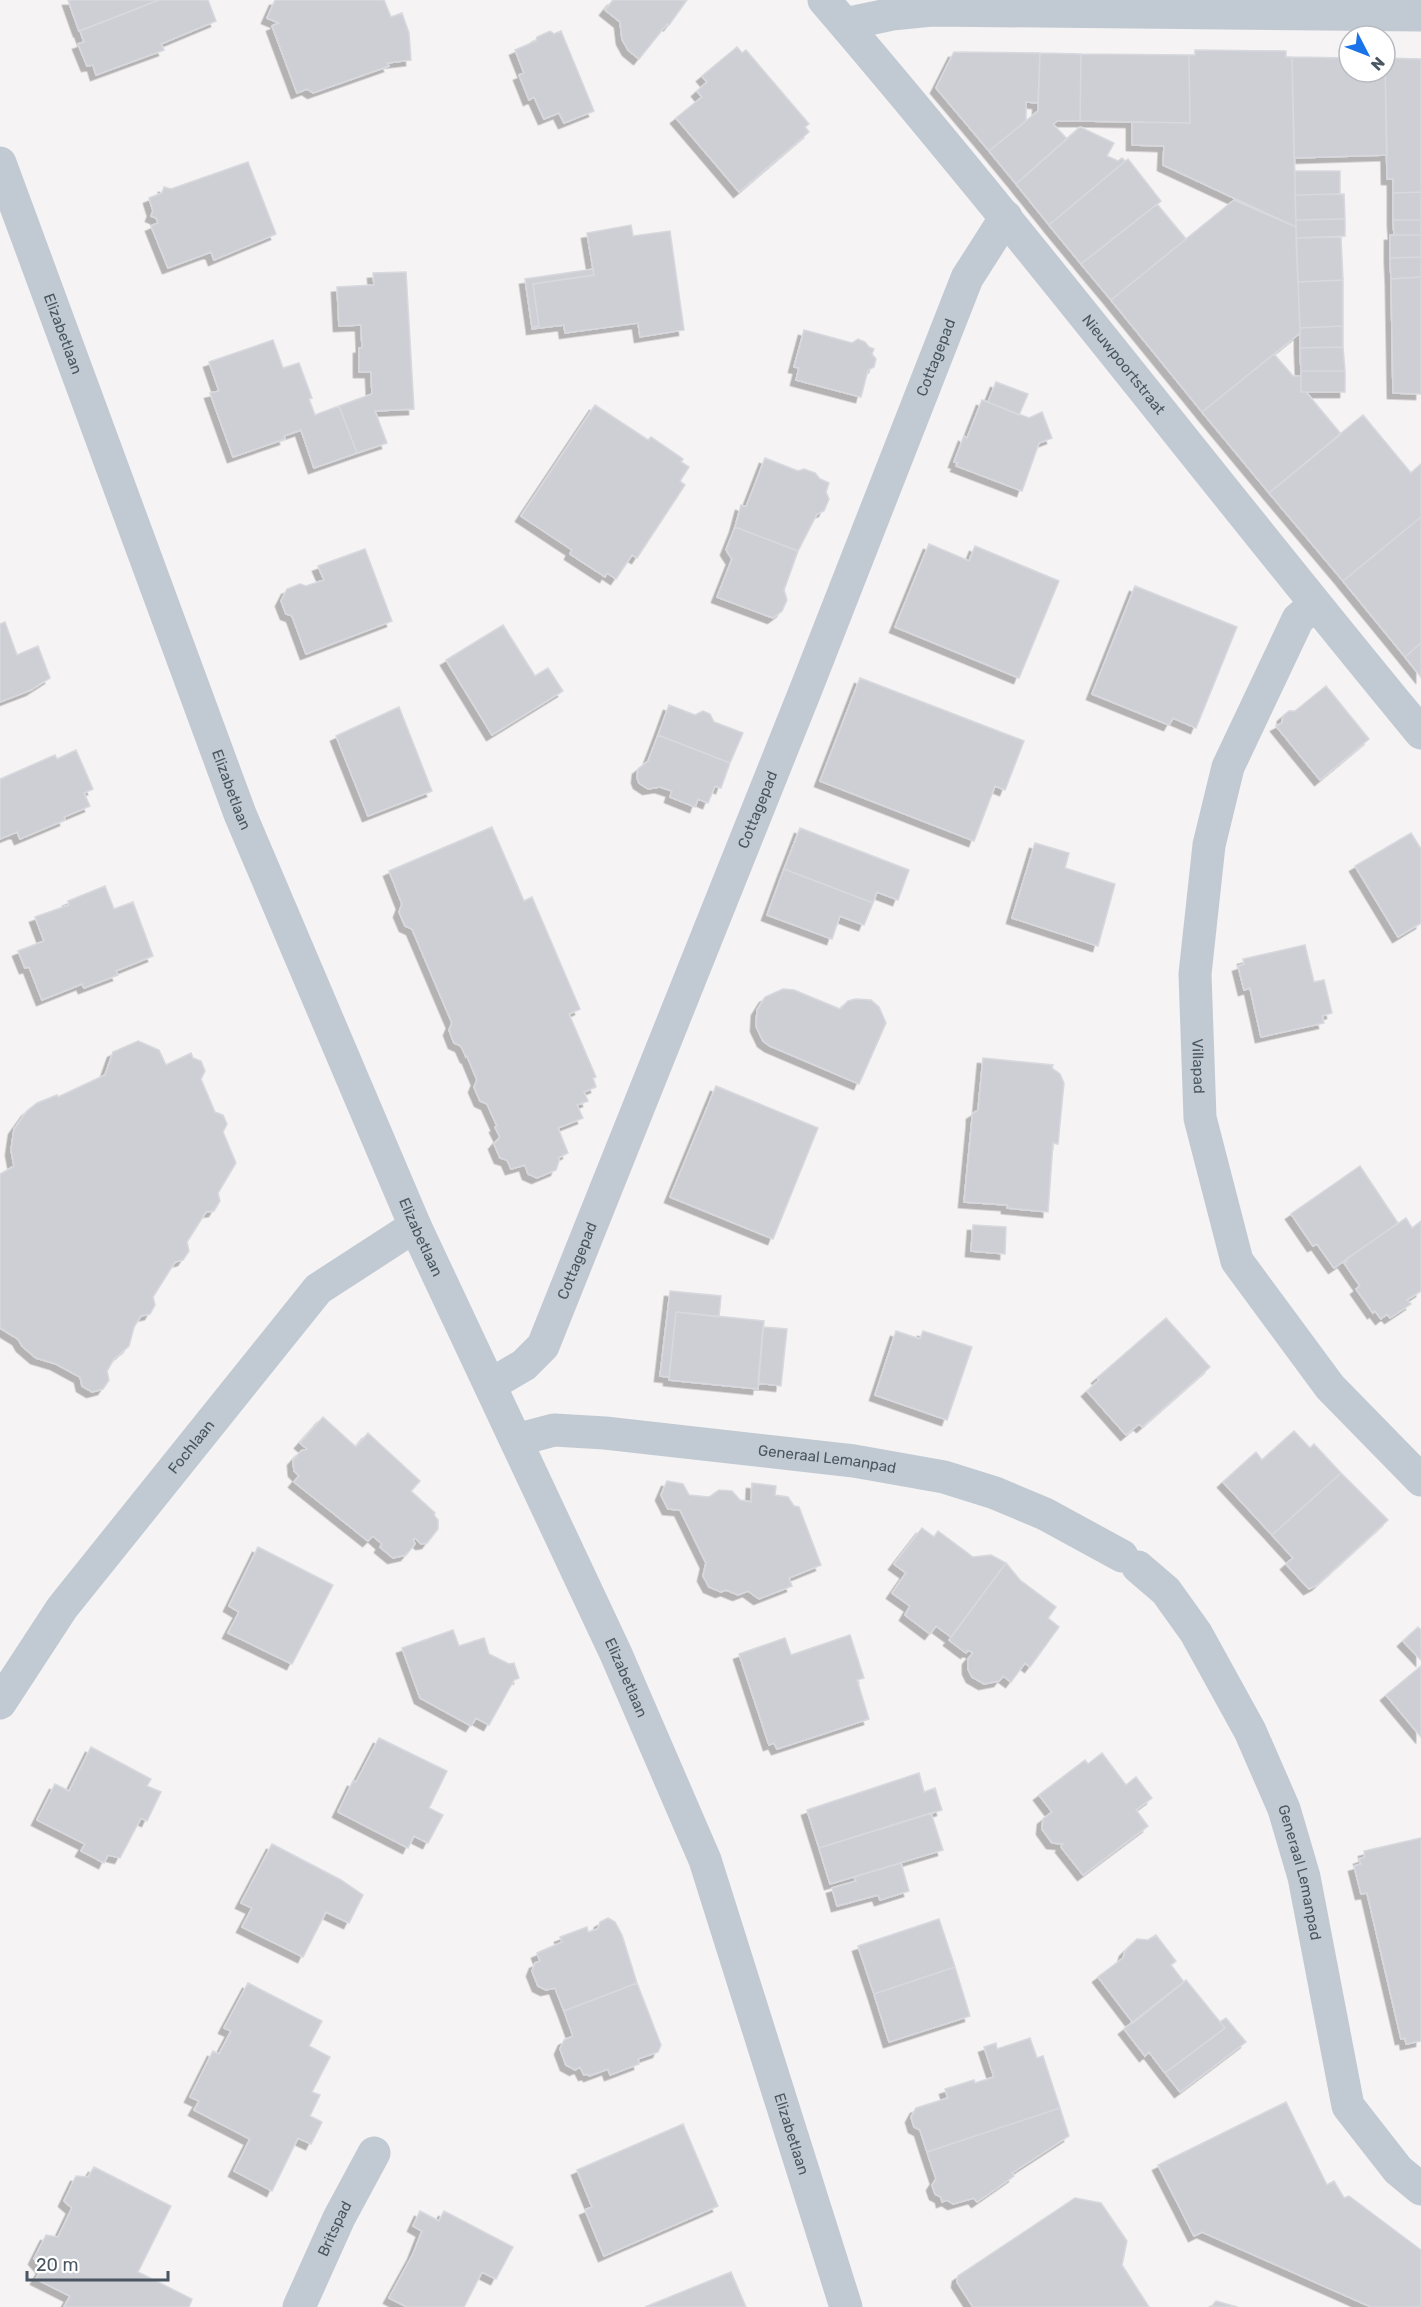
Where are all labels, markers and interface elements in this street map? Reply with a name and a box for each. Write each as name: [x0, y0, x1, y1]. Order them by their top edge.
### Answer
north arrow: [1337, 24, 1397, 84]
text: N: [1367, 53, 1389, 74]
street label: Elizabetlaan: [40, 291, 86, 377]
street label: Nieuwpoortstraat: [1078, 311, 1169, 418]
street label: Cottagepad: [912, 316, 959, 399]
street label: Elizabetlaan: [208, 747, 255, 833]
street label: Cottagepad: [734, 768, 781, 851]
street label: Villapad: [1188, 1038, 1208, 1094]
street label: Elizabetlaan: [395, 1195, 447, 1280]
street label: Cottagepad: [553, 1219, 601, 1302]
street label: Fochlaan: [164, 1416, 218, 1477]
street label: Generaal Lemanpad: [757, 1441, 898, 1477]
street label: Elizabetlaan: [601, 1635, 651, 1720]
street label: Generaal Lemanpad: [1274, 1803, 1325, 1942]
street label: Elizabetlaan: [770, 2091, 813, 2177]
street label: Britspad: [314, 2198, 355, 2259]
scale bar: [27, 2244, 168, 2282]
text: 20 m: [36, 2254, 78, 2276]

